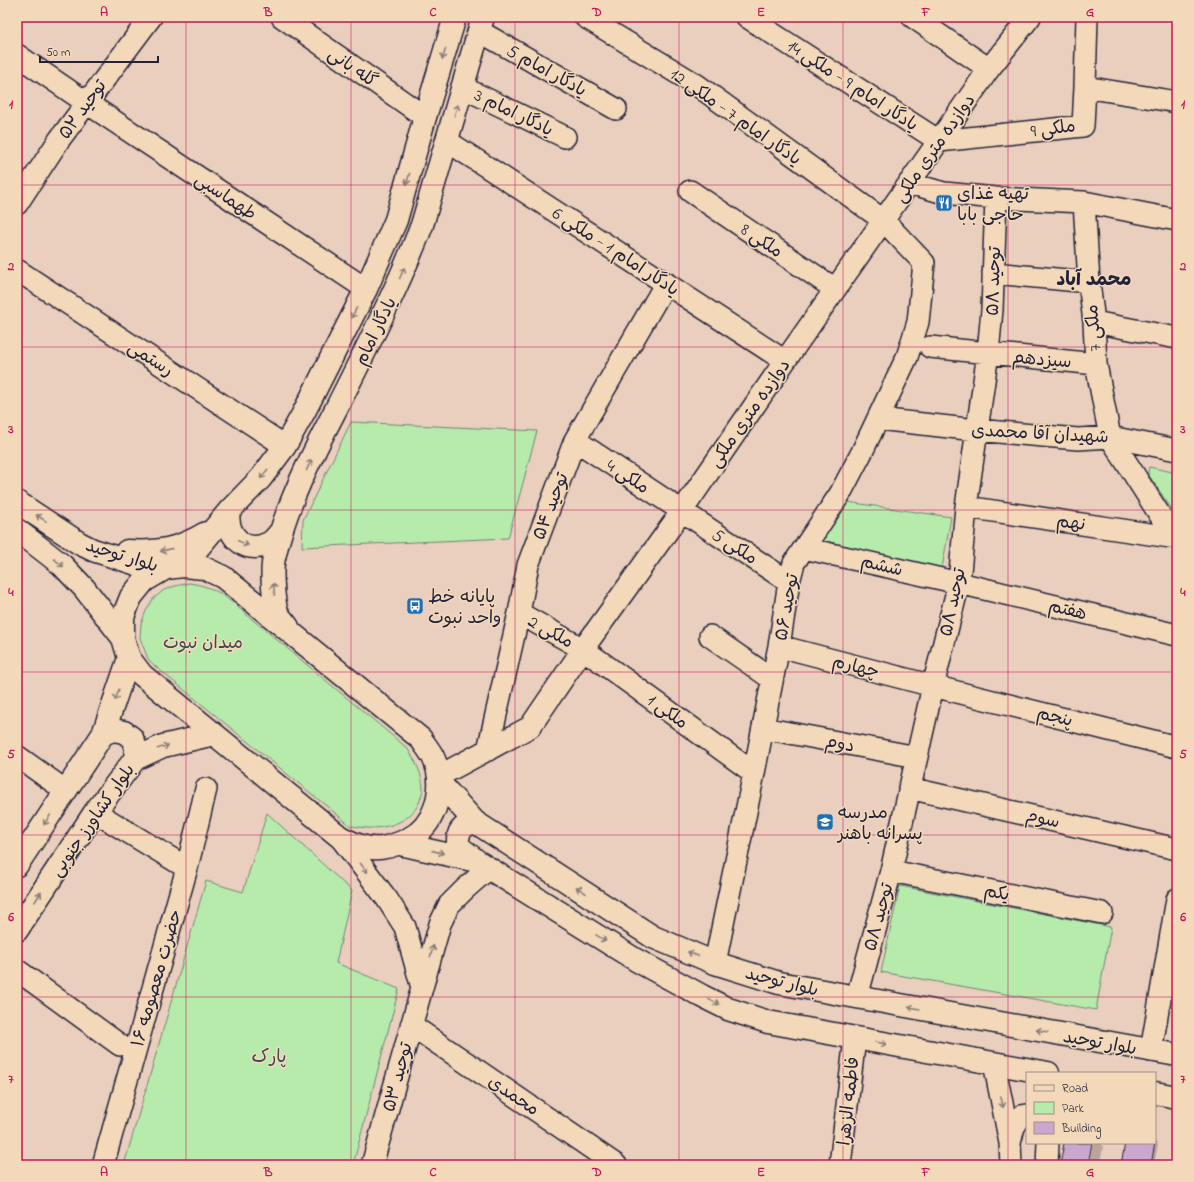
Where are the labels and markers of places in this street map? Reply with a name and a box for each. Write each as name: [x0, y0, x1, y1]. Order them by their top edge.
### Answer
place label: تهیه غذای حاجی بابا: [957, 182, 1030, 229]
restaurant icon: تهیه غذای حاجی بابا: [934, 193, 954, 213]
place label: پایانه خط واحد نبوت: [428, 585, 501, 632]
bus stop icon: پایانه خط واحد نبوت: [405, 596, 425, 616]
place label: مدرسه پسرانه باهنر: [836, 801, 923, 848]
school or university icon: مدرسه پسرانه باهنر: [815, 812, 835, 832]

